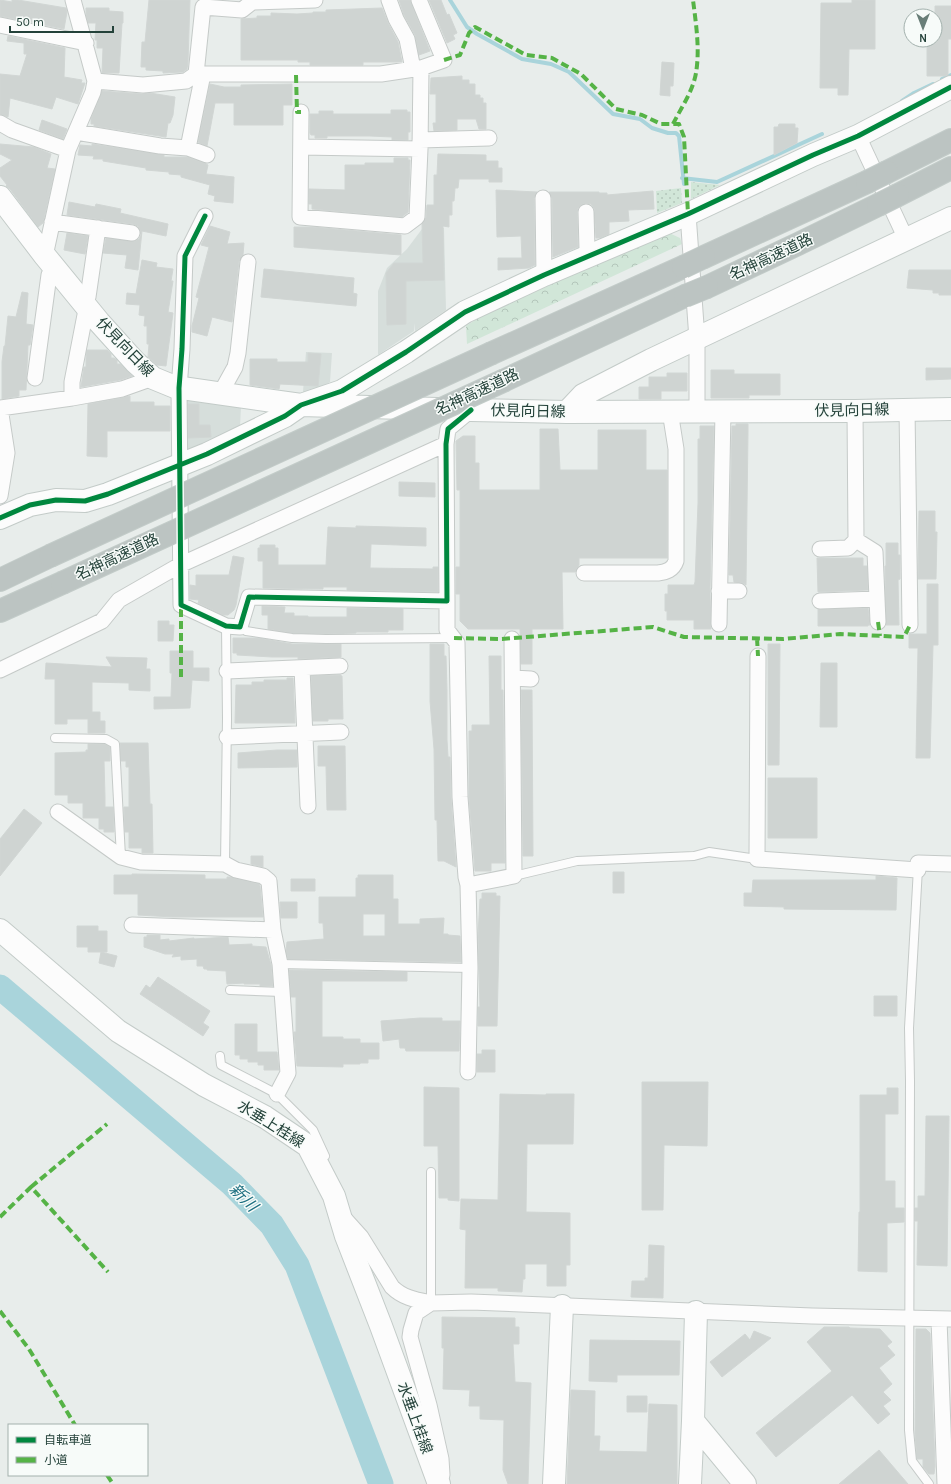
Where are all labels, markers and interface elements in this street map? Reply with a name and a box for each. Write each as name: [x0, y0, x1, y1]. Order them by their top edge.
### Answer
scale bar: [10, 8, 113, 34]
north arrow: [903, 8, 943, 48]
text: 50 m: [16, 15, 44, 29]
text: N: [919, 31, 927, 44]
street label: 名神高速道路: [726, 230, 816, 284]
street label: 伏見向日線: [92, 314, 158, 380]
street label: 名神高速道路: [432, 365, 522, 419]
street label: 伏見向日線: [814, 400, 890, 420]
street label: 伏見向日線: [490, 401, 566, 421]
street label: 名神高速道路: [72, 530, 162, 584]
street label: 水垂上桂線: [234, 1096, 308, 1152]
water label: 新川: [226, 1179, 263, 1217]
street label: 水垂上桂線: [394, 1380, 436, 1456]
legend: [8, 1424, 148, 1476]
text: 自転車道: [44, 1433, 92, 1447]
text: 小道: [44, 1453, 68, 1467]

